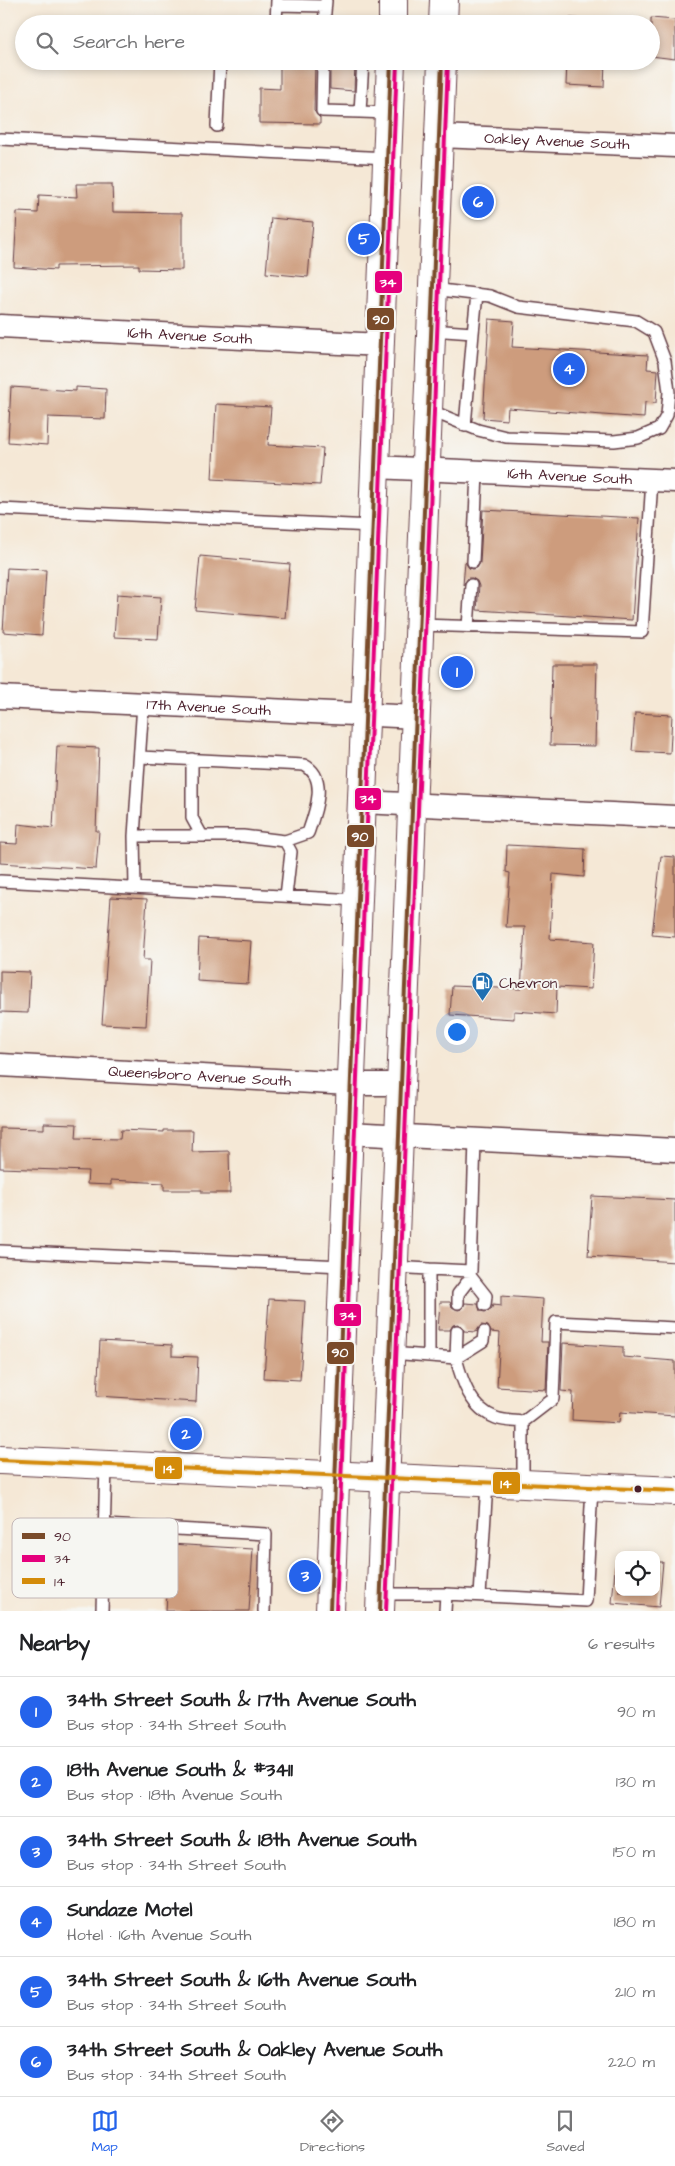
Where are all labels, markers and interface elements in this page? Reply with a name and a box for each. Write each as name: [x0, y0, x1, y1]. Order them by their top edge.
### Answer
search box: [15, 15, 660, 70]
icon: search: [33, 29, 61, 57]
text: Search here: [73, 29, 185, 56]
street label: Oakley Avenue South: [484, 127, 631, 155]
pin: 6: [462, 183, 494, 221]
pin: 5: [348, 220, 380, 258]
line badge: 34: [374, 270, 403, 294]
text: 34: [379, 273, 397, 293]
line badge: 90: [366, 307, 395, 331]
text: 90: [373, 310, 390, 330]
street label: 16th Avenue South: [127, 322, 253, 349]
pin: 4: [553, 350, 585, 388]
street label: 16th Avenue South: [507, 463, 633, 490]
pin: 1: [441, 653, 473, 691]
street label: 17th Avenue South: [146, 694, 272, 721]
line badge: 34: [354, 787, 382, 811]
text: 34: [359, 789, 377, 809]
line badge: 90: [346, 824, 375, 848]
text: 90: [352, 827, 369, 847]
fuel station icon: Chevron: [471, 971, 495, 1002]
place label: Chevron: [499, 973, 558, 994]
your location: [444, 1019, 470, 1045]
street label: Queensboro Avenue South: [108, 1060, 292, 1091]
line badge: 34: [333, 1303, 362, 1327]
text: 34: [339, 1306, 357, 1326]
line badge: 90: [326, 1341, 355, 1365]
text: 90: [332, 1343, 349, 1363]
pin: 2: [170, 1415, 202, 1453]
line badge: 14: [154, 1456, 183, 1480]
text: 14: [163, 1459, 175, 1479]
line badge: 14: [492, 1471, 521, 1495]
text: 14: [500, 1474, 512, 1494]
unlabelled marker: [633, 1484, 643, 1494]
legend: [12, 1518, 178, 1598]
text: 90: [54, 1527, 71, 1547]
text: 34: [54, 1549, 71, 1569]
map controls: [615, 1551, 660, 1596]
button: locate: [615, 1551, 660, 1596]
pin: 3: [289, 1557, 321, 1595]
text: 14: [54, 1572, 66, 1592]
text: Nearby: [20, 1629, 90, 1658]
text: 6 results: [588, 1633, 655, 1655]
text: 34th Street South & 17th Avenue South: [67, 1687, 416, 1714]
text: 1: [35, 1701, 37, 1723]
text: 90 m: [617, 1701, 655, 1723]
text: Bus stop · 34th Street South: [67, 1714, 286, 1736]
text: 18th Avenue South & #3411: [67, 1757, 293, 1784]
text: 2: [31, 1771, 41, 1793]
text: 130 m: [616, 1771, 655, 1793]
text: Bus stop · 18th Avenue South: [67, 1784, 282, 1806]
text: 34th Street South & 18th Avenue South: [67, 1827, 417, 1854]
text: 3: [32, 1841, 40, 1863]
text: 150 m: [613, 1841, 655, 1863]
text: Bus stop · 34th Street South: [67, 1854, 286, 1876]
text: Sundaze Motel: [67, 1897, 192, 1924]
text: 4: [31, 1911, 41, 1933]
text: 180 m: [614, 1911, 655, 1933]
text: Hotel · 16th Avenue South: [67, 1924, 251, 1946]
text: 34th Street South & 16th Avenue South: [67, 1967, 416, 1994]
text: 5: [30, 1981, 42, 2003]
text: 210 m: [615, 1981, 655, 2003]
text: Bus stop · 34th Street South: [67, 1994, 286, 2016]
text: 34th Street South & Oakley Avenue South: [67, 2037, 442, 2064]
text: 6: [31, 2051, 41, 2073]
text: 220 m: [608, 2051, 655, 2073]
text: Bus stop · 34th Street South: [67, 2064, 286, 2086]
tab: Map: [91, 2107, 119, 2157]
tab: Directions: [300, 2107, 365, 2157]
tab: Saved: [546, 2107, 584, 2157]

